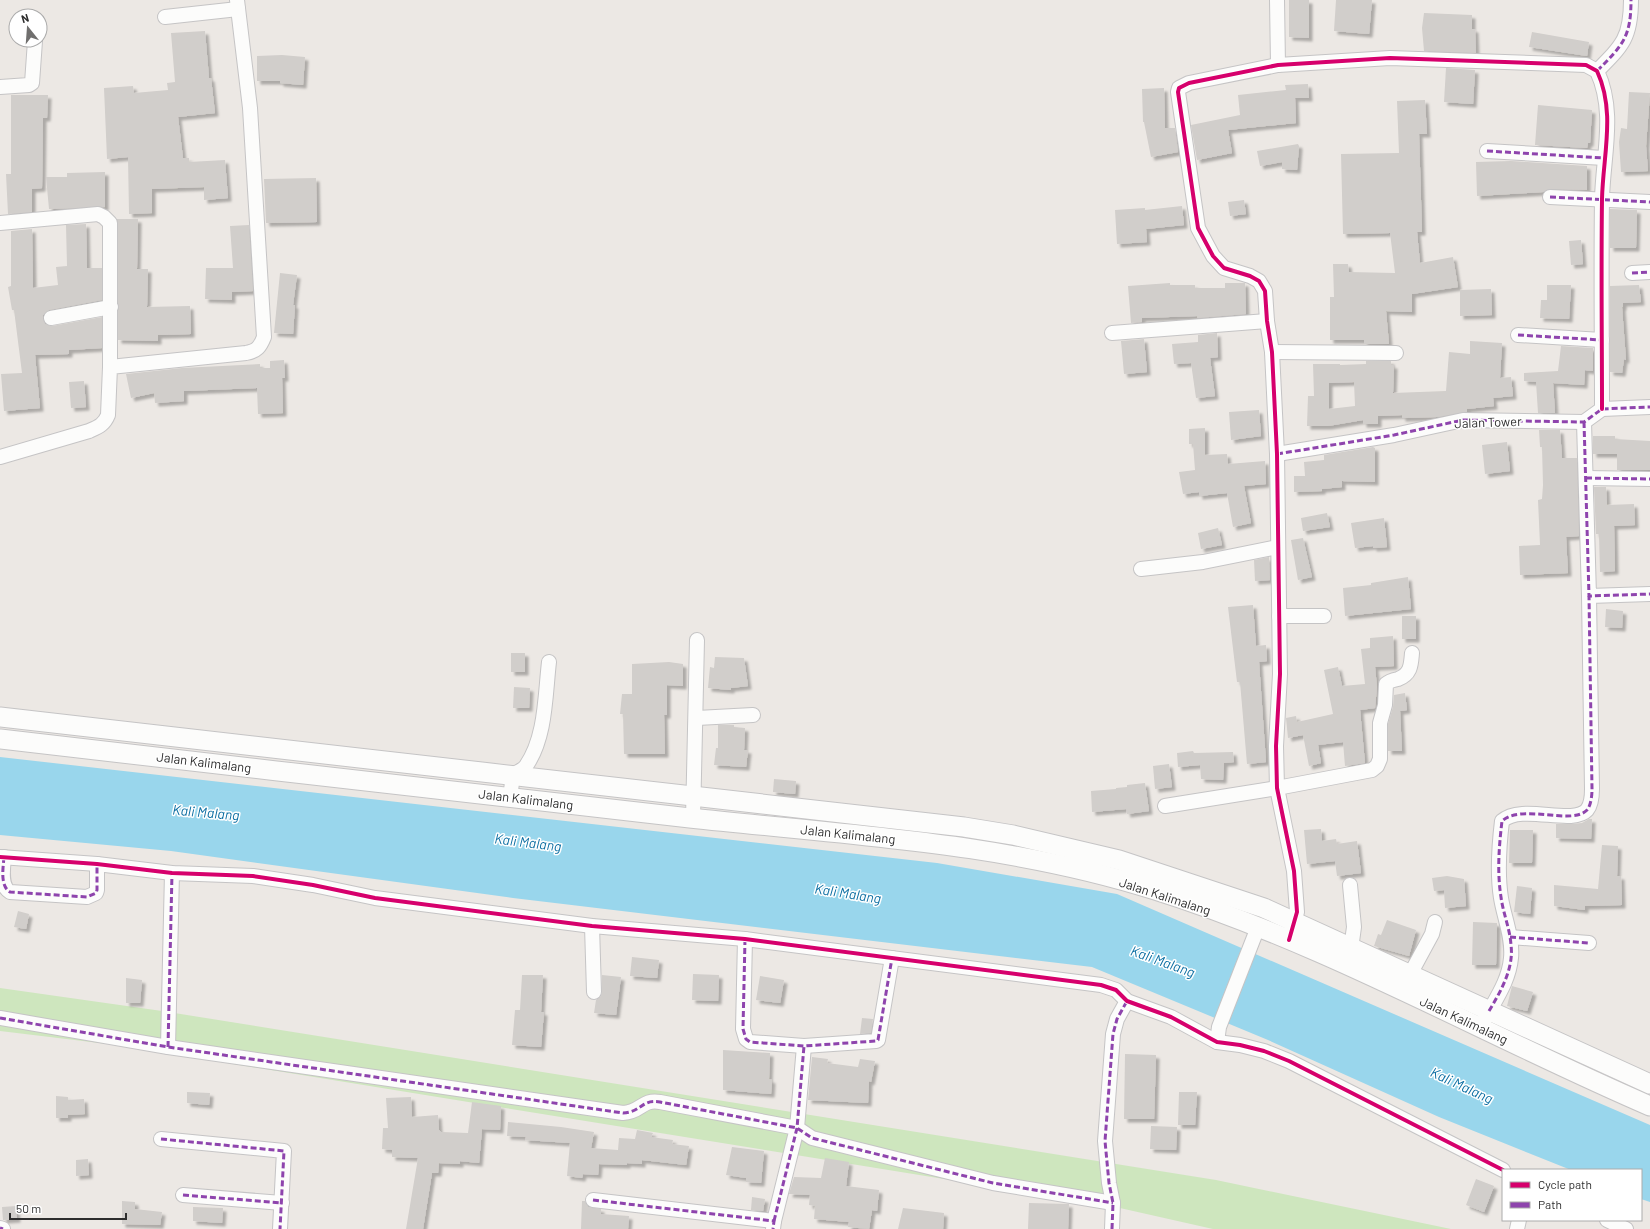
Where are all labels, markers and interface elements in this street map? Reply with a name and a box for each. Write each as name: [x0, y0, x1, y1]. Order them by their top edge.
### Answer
north arrow: [8, 8, 48, 48]
text: N: [20, 11, 30, 25]
street label: Jalan Tower: [1454, 413, 1522, 431]
street label: Jalan Kalimalang: [156, 748, 252, 776]
street label: Jalan Kalimalang: [478, 785, 574, 813]
water label: Kali Malang: [172, 801, 240, 823]
street label: Jalan Kalimalang: [800, 821, 896, 847]
water label: Kali Malang: [494, 829, 562, 855]
street label: Jalan Kalimalang: [1117, 874, 1213, 918]
water label: Kali Malang: [814, 879, 882, 907]
water label: Kali Malang: [1129, 942, 1197, 980]
street label: Jalan Kalimalang: [1417, 993, 1511, 1047]
water label: Kali Malang: [1428, 1063, 1496, 1107]
legend: [1502, 1169, 1642, 1221]
text: Cycle path: [1538, 1177, 1592, 1191]
scale bar: [10, 1195, 126, 1221]
text: Path: [1538, 1197, 1562, 1211]
text: 50 m: [16, 1201, 41, 1215]

